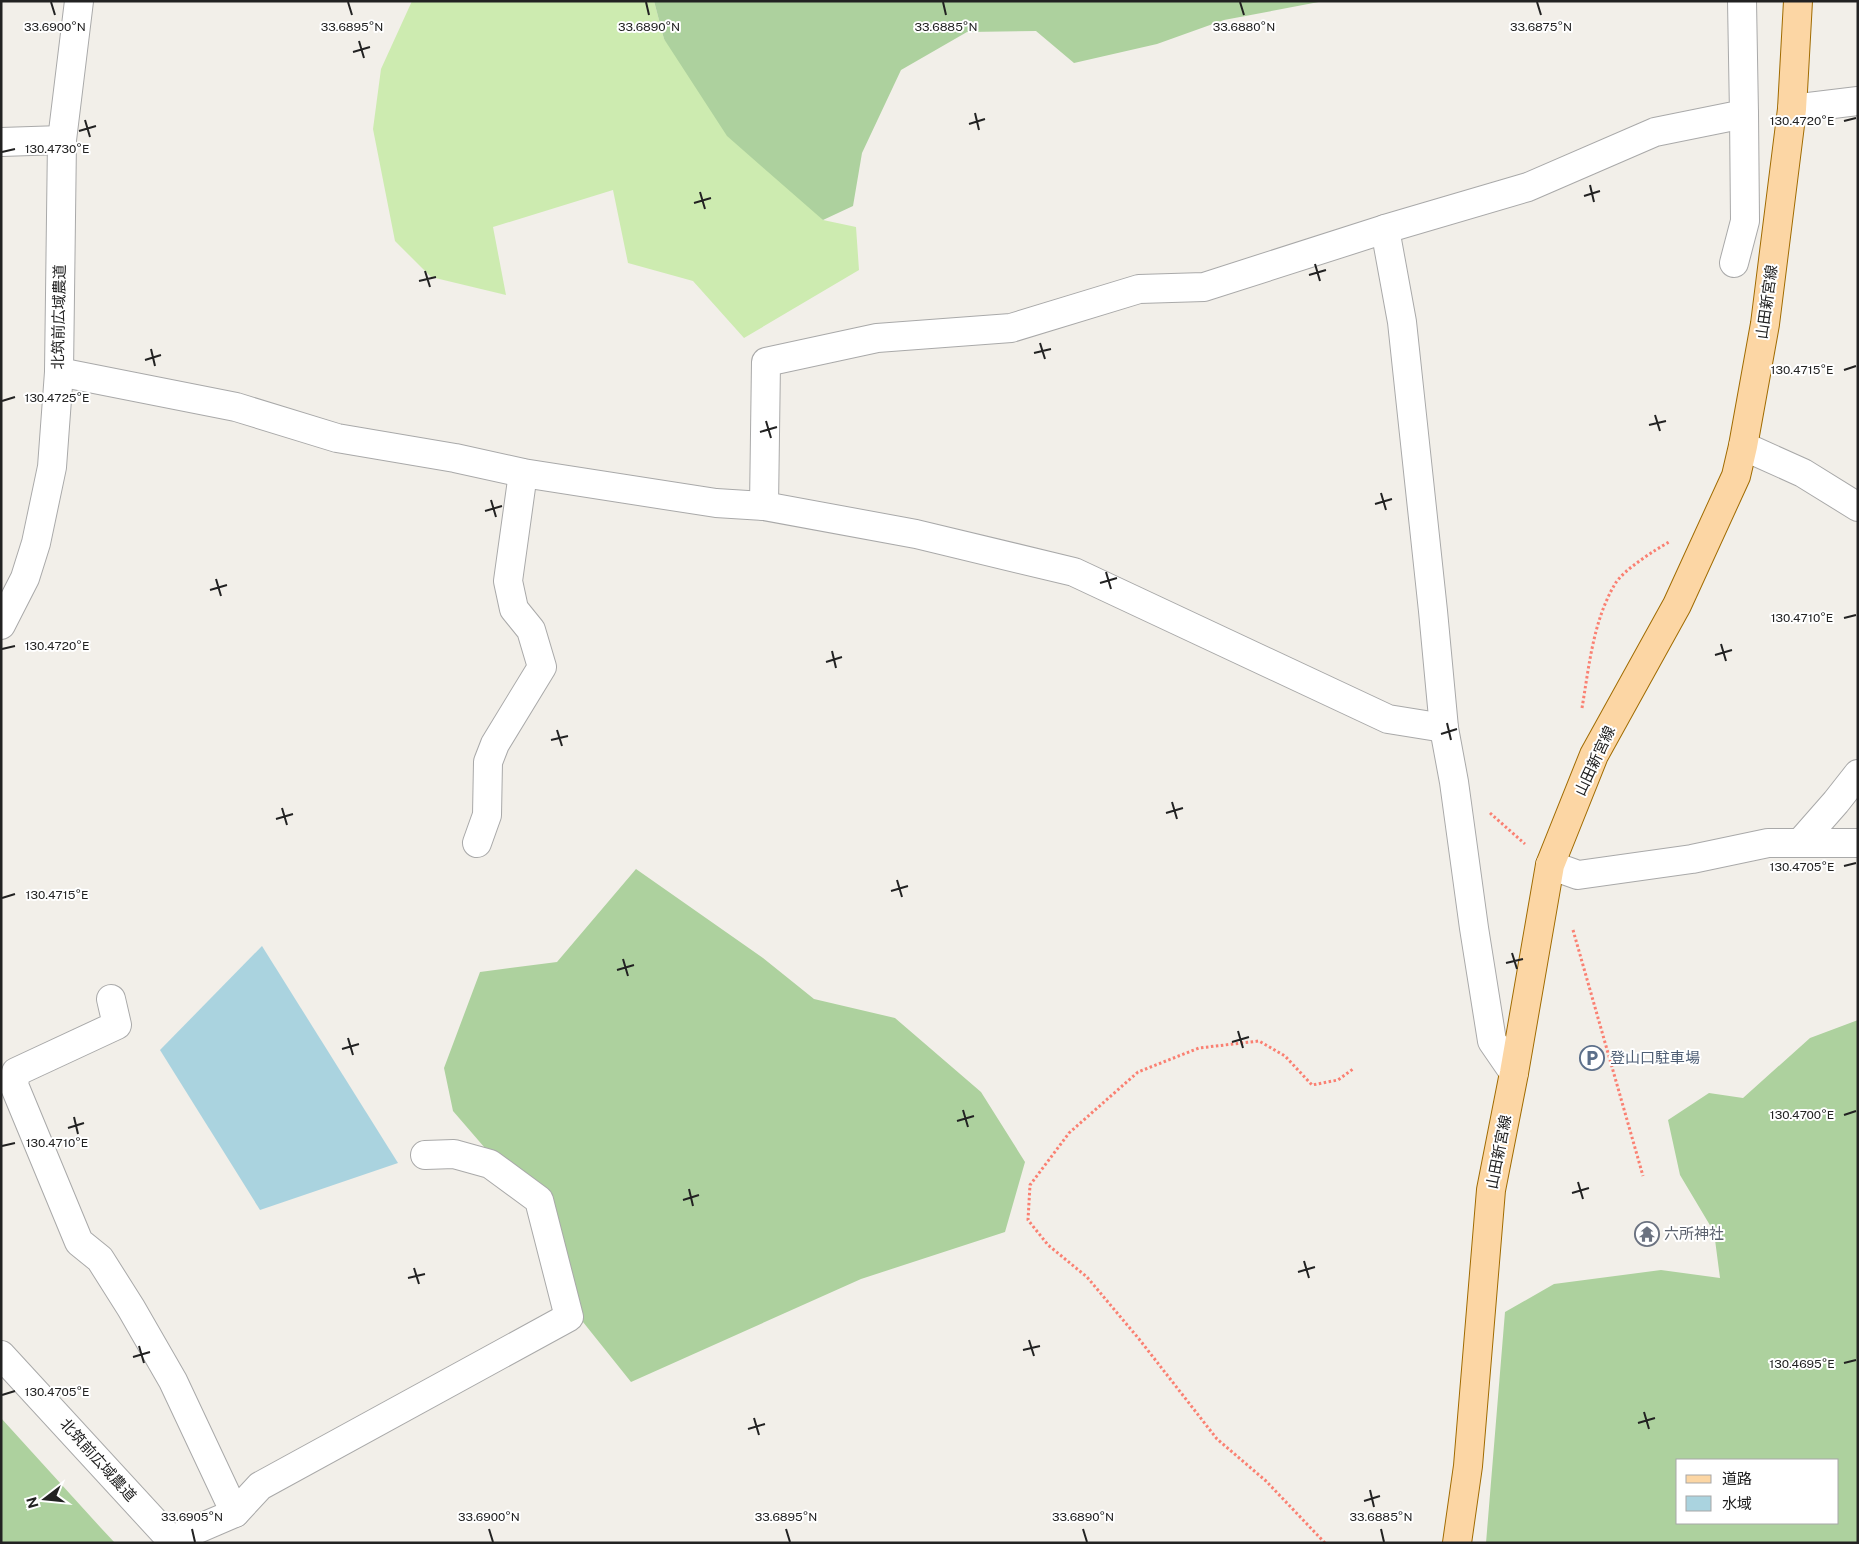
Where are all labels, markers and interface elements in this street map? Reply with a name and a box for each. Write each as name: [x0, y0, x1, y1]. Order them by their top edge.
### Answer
text: 33.6900°N: [24, 20, 86, 34]
text: 33.6895°N: [321, 20, 383, 34]
text: 33.6890°N: [618, 20, 680, 34]
text: 33.6885°N: [915, 20, 977, 34]
text: 33.6880°N: [1213, 20, 1275, 34]
text: 33.6875°N: [1510, 20, 1572, 34]
text: 130.4720°E: [1770, 114, 1834, 128]
text: 130.4730°E: [25, 142, 89, 156]
street label: 北筑前広域農道: [49, 264, 68, 370]
street label: 山田新宮線: [1753, 264, 1780, 340]
text: 130.4715°E: [1771, 363, 1833, 377]
text: 130.4725°E: [25, 391, 90, 405]
text: 130.4710°E: [1771, 611, 1833, 625]
text: 130.4720°E: [25, 639, 89, 653]
street label: 山田新宮線: [1571, 723, 1618, 798]
text: 130.4705°E: [1770, 860, 1834, 874]
text: 130.4715°E: [26, 888, 88, 902]
parking icon: 登山口駐車場: [1579, 1045, 1605, 1071]
place label: 登山口駐車場: [1610, 1049, 1700, 1066]
text: 130.4700°E: [1770, 1108, 1834, 1122]
street label: 山田新宮線: [1483, 1113, 1514, 1190]
text: 130.4710°E: [26, 1136, 88, 1150]
temple icon: 六所神社: [1634, 1221, 1660, 1247]
place label: 六所神社: [1664, 1225, 1724, 1242]
text: 130.4695°E: [1769, 1357, 1835, 1371]
text: 130.4705°E: [25, 1385, 89, 1399]
street label: 北筑前広域農道: [57, 1415, 140, 1504]
legend: [1676, 1459, 1839, 1524]
text: 道路: [1722, 1470, 1752, 1487]
north arrow: [20, 1474, 70, 1524]
text: N: [23, 1495, 42, 1510]
text: 水域: [1722, 1495, 1752, 1512]
text: 33.6905°N: [161, 1510, 223, 1524]
text: 33.6900°N: [458, 1510, 520, 1524]
text: 33.6895°N: [755, 1510, 817, 1524]
text: 33.6890°N: [1052, 1510, 1114, 1524]
text: 33.6885°N: [1350, 1510, 1412, 1524]

